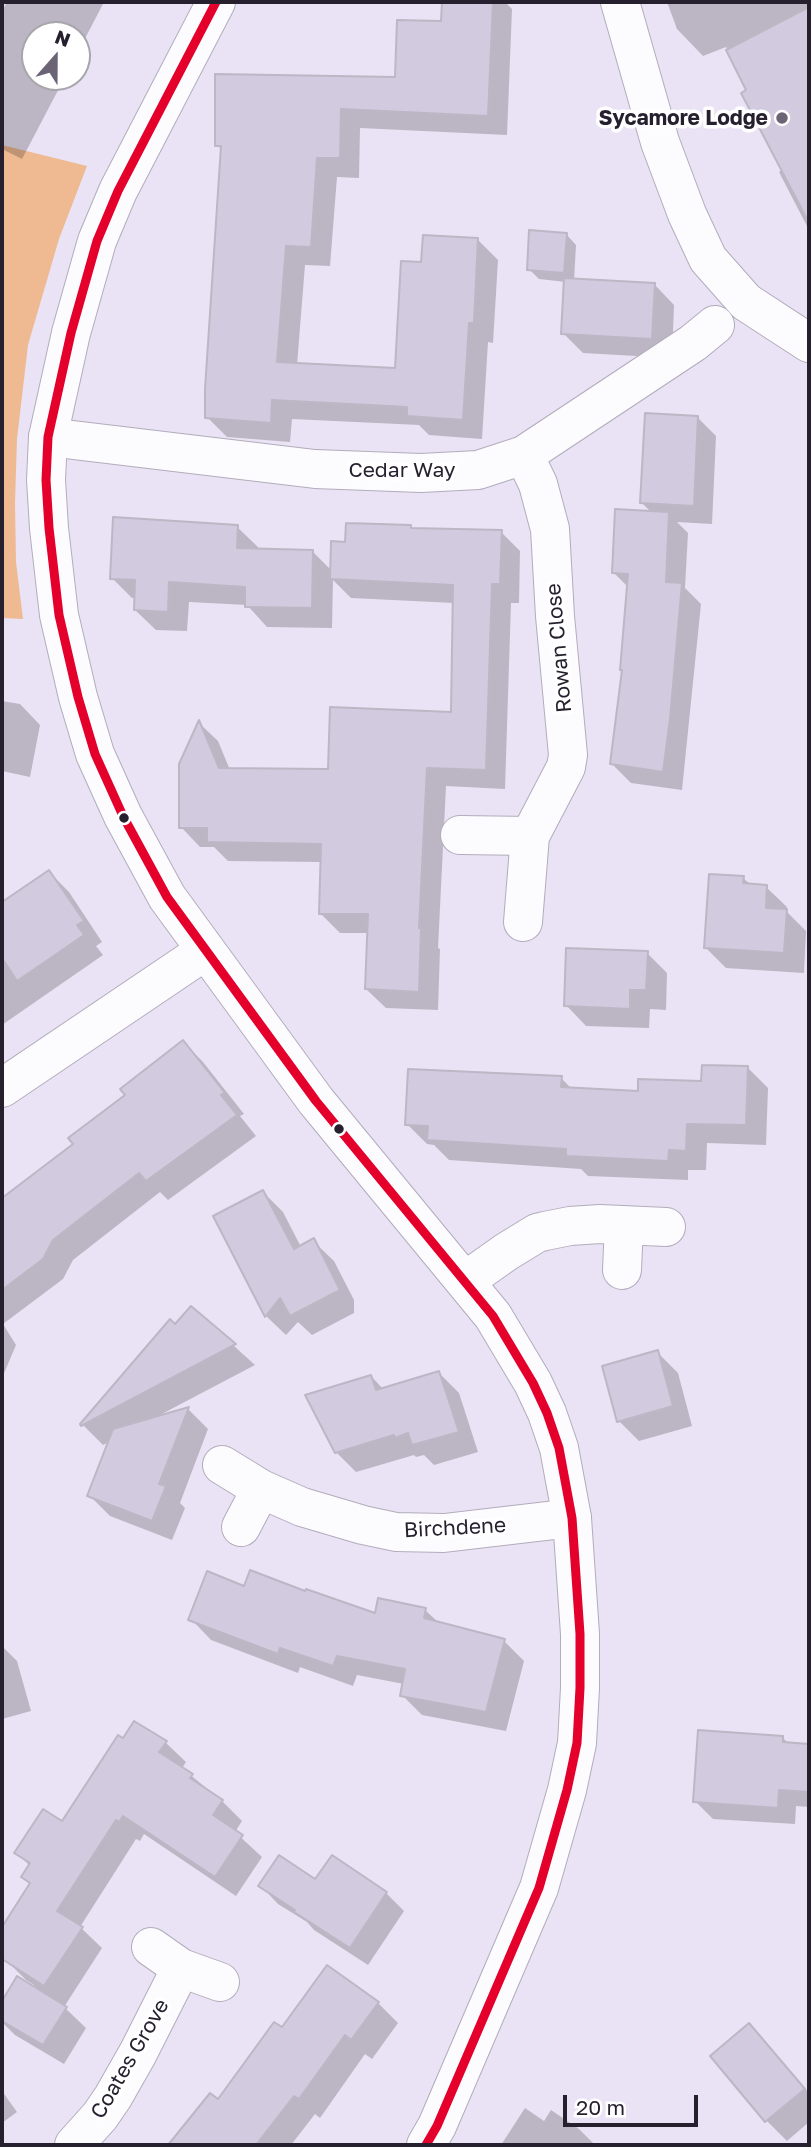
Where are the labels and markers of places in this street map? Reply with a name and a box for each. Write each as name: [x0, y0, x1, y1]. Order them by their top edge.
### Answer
place label: Sycamore Lodge: [598, 105, 768, 131]
marker: Sycamore Lodge: [774, 110, 790, 126]
unlabelled marker: [117, 811, 131, 825]
unlabelled marker: [332, 1122, 346, 1136]

